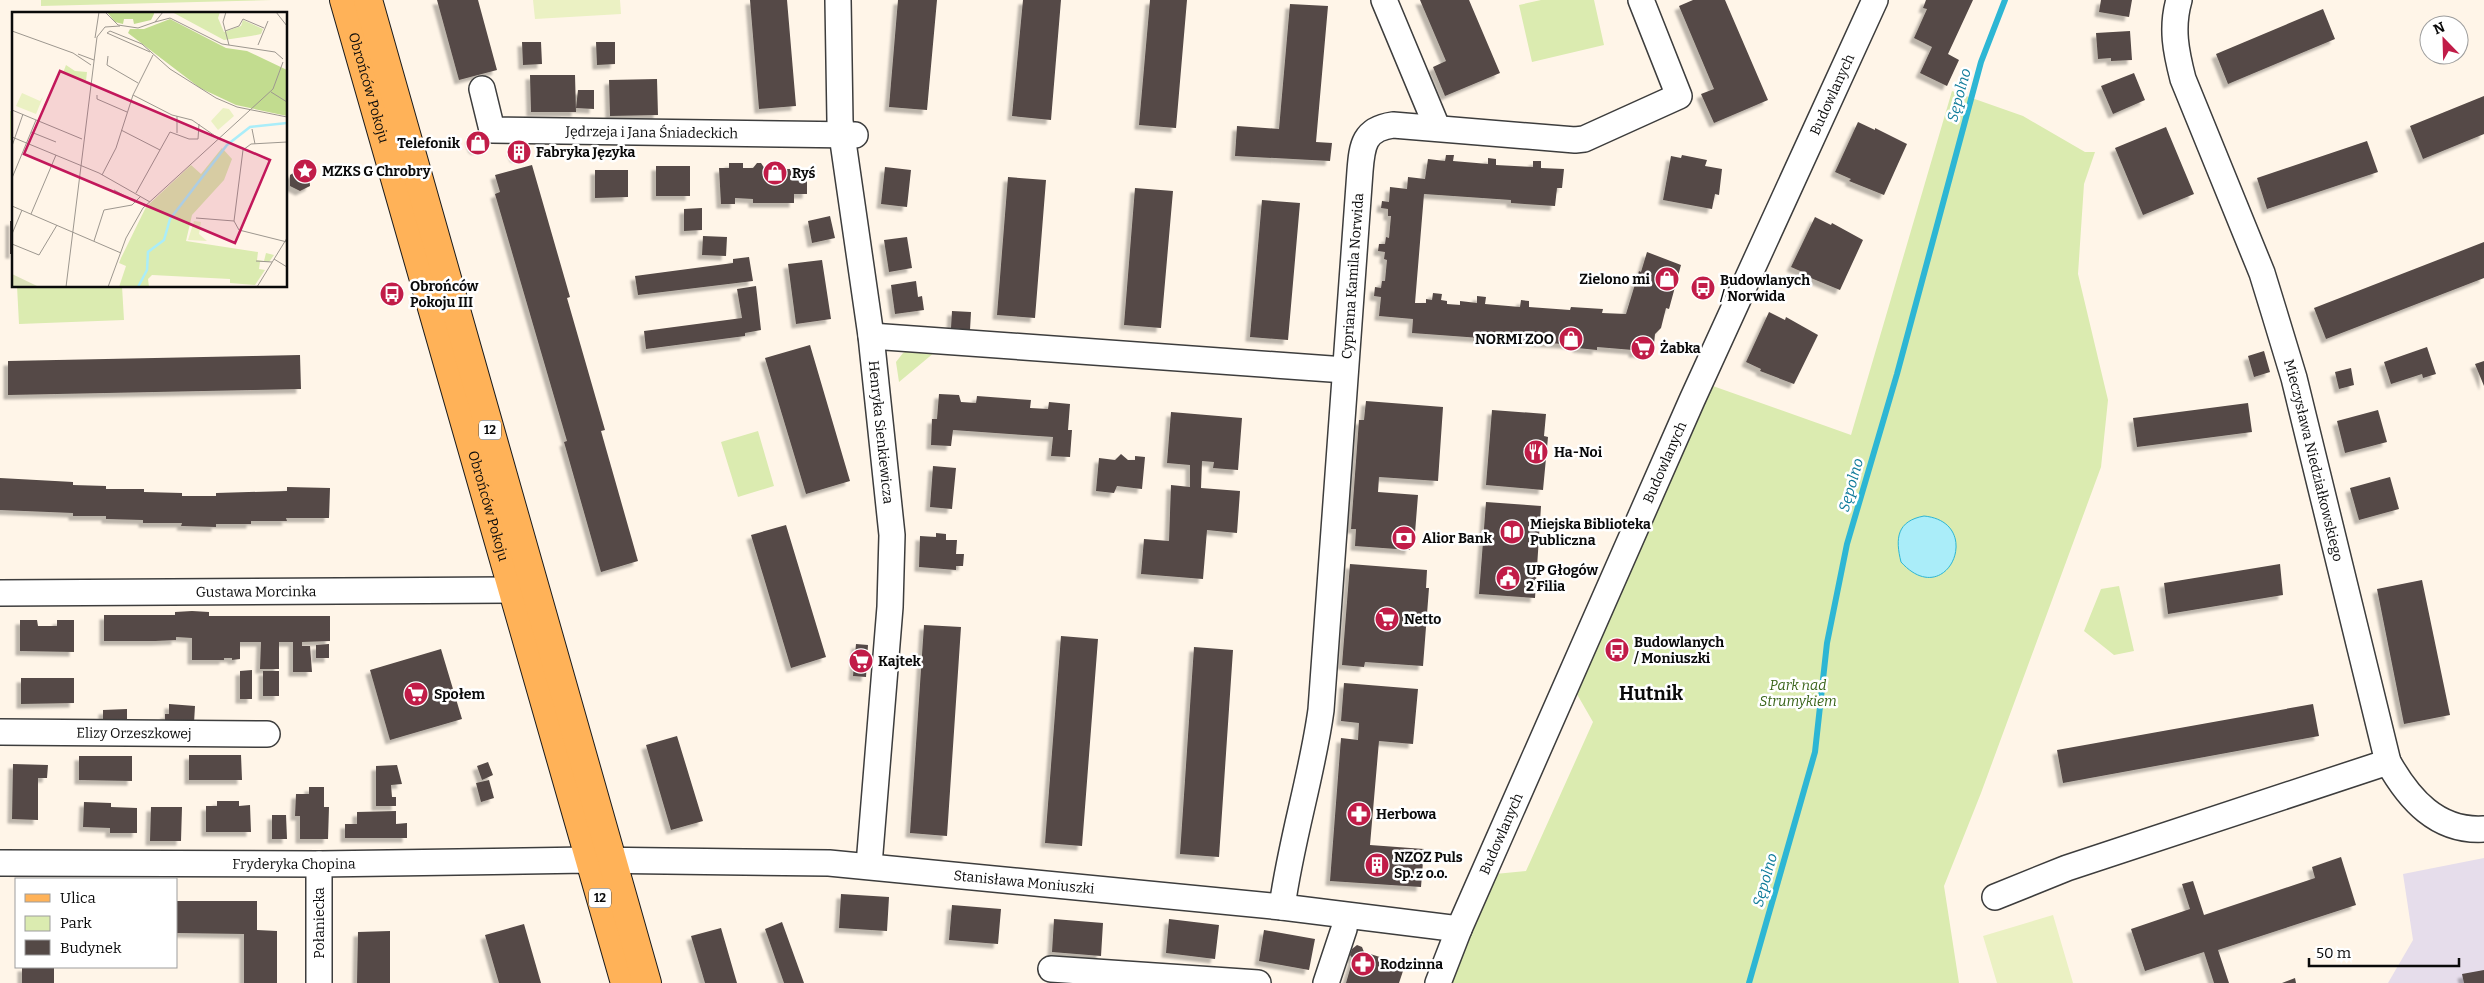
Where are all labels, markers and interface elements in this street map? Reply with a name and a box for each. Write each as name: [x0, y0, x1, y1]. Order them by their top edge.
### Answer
inset map: [12, 12, 288, 288]
north arrow: [2419, 15, 2469, 65]
text: N: [2431, 18, 2448, 38]
street label: Obrońców Pokoju: [345, 30, 393, 145]
street label: Budowlanych: [1806, 51, 1858, 138]
water label: Sępolno: [1943, 66, 1975, 124]
street label: Jędrzeja i Jana Śniadeckich: [564, 123, 738, 142]
shop icon: Telefonik: [465, 130, 491, 156]
place label: Telefonik: [397, 135, 461, 152]
building icon: Fabryka Języka: [506, 139, 532, 165]
place label: Fabryka Języka: [536, 144, 636, 161]
place icon: MZKS G Chrobry: [292, 158, 318, 184]
shop icon: Ryś: [762, 160, 788, 186]
place label: MZKS G Chrobry: [322, 163, 431, 180]
place label: Ryś: [792, 165, 816, 182]
street label: Cypriana Kamila Norwida: [1338, 192, 1367, 360]
shop icon: Zielono mi: [1654, 266, 1680, 292]
place label: Zielono mi: [1579, 271, 1651, 288]
place label: Budowlanych / Norwida: [1719, 272, 1810, 305]
bus stop icon: Budowlanych / Norwida: [1690, 275, 1716, 301]
place label: Obrońców Pokoju III: [410, 278, 479, 311]
bus stop icon: Obrońców Pokoju III: [379, 281, 405, 307]
shop icon: NORMI ZOO: [1558, 326, 1584, 352]
place label: NORMI ZOO: [1475, 331, 1554, 348]
supermarket icon: Żabka: [1630, 335, 1656, 361]
place label: Żabka: [1660, 339, 1701, 357]
street label: Mieczysława Niedziałkowskiego: [2280, 357, 2347, 563]
street label: Henryka Sienkiewicza: [865, 360, 897, 505]
street label: Budowlanych: [1639, 419, 1690, 506]
road number: 12: [479, 420, 501, 440]
restaurant icon: Ha-Noi: [1523, 439, 1549, 465]
place label: Ha-Noi: [1554, 444, 1603, 461]
street label: Obrońców Pokoju: [465, 449, 513, 563]
water label: Sępolno: [1835, 456, 1867, 514]
place label: Miejska Biblioteka Publiczna: [1530, 516, 1651, 549]
library icon: Miejska Biblioteka Publiczna: [1499, 519, 1525, 545]
bank icon: Alior Bank: [1391, 525, 1417, 551]
place label: Alior Bank: [1422, 530, 1493, 547]
place label: UP Głogów 2 Filia: [1526, 562, 1599, 595]
public building icon: UP Głogów 2 Filia: [1495, 565, 1521, 591]
street label: Gustawa Morcinka: [196, 583, 317, 600]
supermarket icon: Netto: [1374, 606, 1400, 632]
place label: Netto: [1404, 611, 1441, 628]
place label: Budowlanych / Moniuszki: [1633, 634, 1724, 667]
bus stop icon: Budowlanych / Moniuszki: [1604, 637, 1630, 663]
supermarket icon: Kajtek: [848, 648, 874, 674]
place label: Kajtek: [878, 653, 922, 670]
park label: Park nad Strumykiem: [1759, 677, 1837, 710]
supermarket icon: Społem: [403, 681, 429, 707]
district label: Hutnik: [1619, 682, 1684, 705]
place label: Społem: [434, 686, 486, 703]
street label: Elizy Orzeszkowej: [76, 724, 192, 742]
street label: Budowlanych: [1476, 790, 1526, 877]
pharmacy icon: Herbowa: [1346, 801, 1372, 827]
place label: Herbowa: [1376, 806, 1436, 823]
place label: NZOZ Puls Sp. z o.o.: [1394, 849, 1463, 882]
water label: Sępolno: [1749, 851, 1781, 909]
building icon: NZOZ Puls Sp. z o.o.: [1364, 852, 1390, 878]
street label: Fryderyka Chopina: [232, 855, 356, 873]
street label: Stanisława Moniuszki: [953, 867, 1095, 897]
legend: [15, 878, 178, 968]
street label: Połaniecka: [311, 887, 328, 959]
road number: 12: [589, 888, 611, 908]
text: Ulica: [60, 889, 96, 907]
text: Park: [60, 914, 92, 932]
scale bar: [2309, 936, 2459, 968]
text: Budynek: [60, 939, 122, 957]
text: 50 m: [2316, 944, 2352, 962]
pharmacy icon: Rodzinna: [1350, 951, 1376, 977]
place label: Rodzinna: [1380, 956, 1443, 973]

